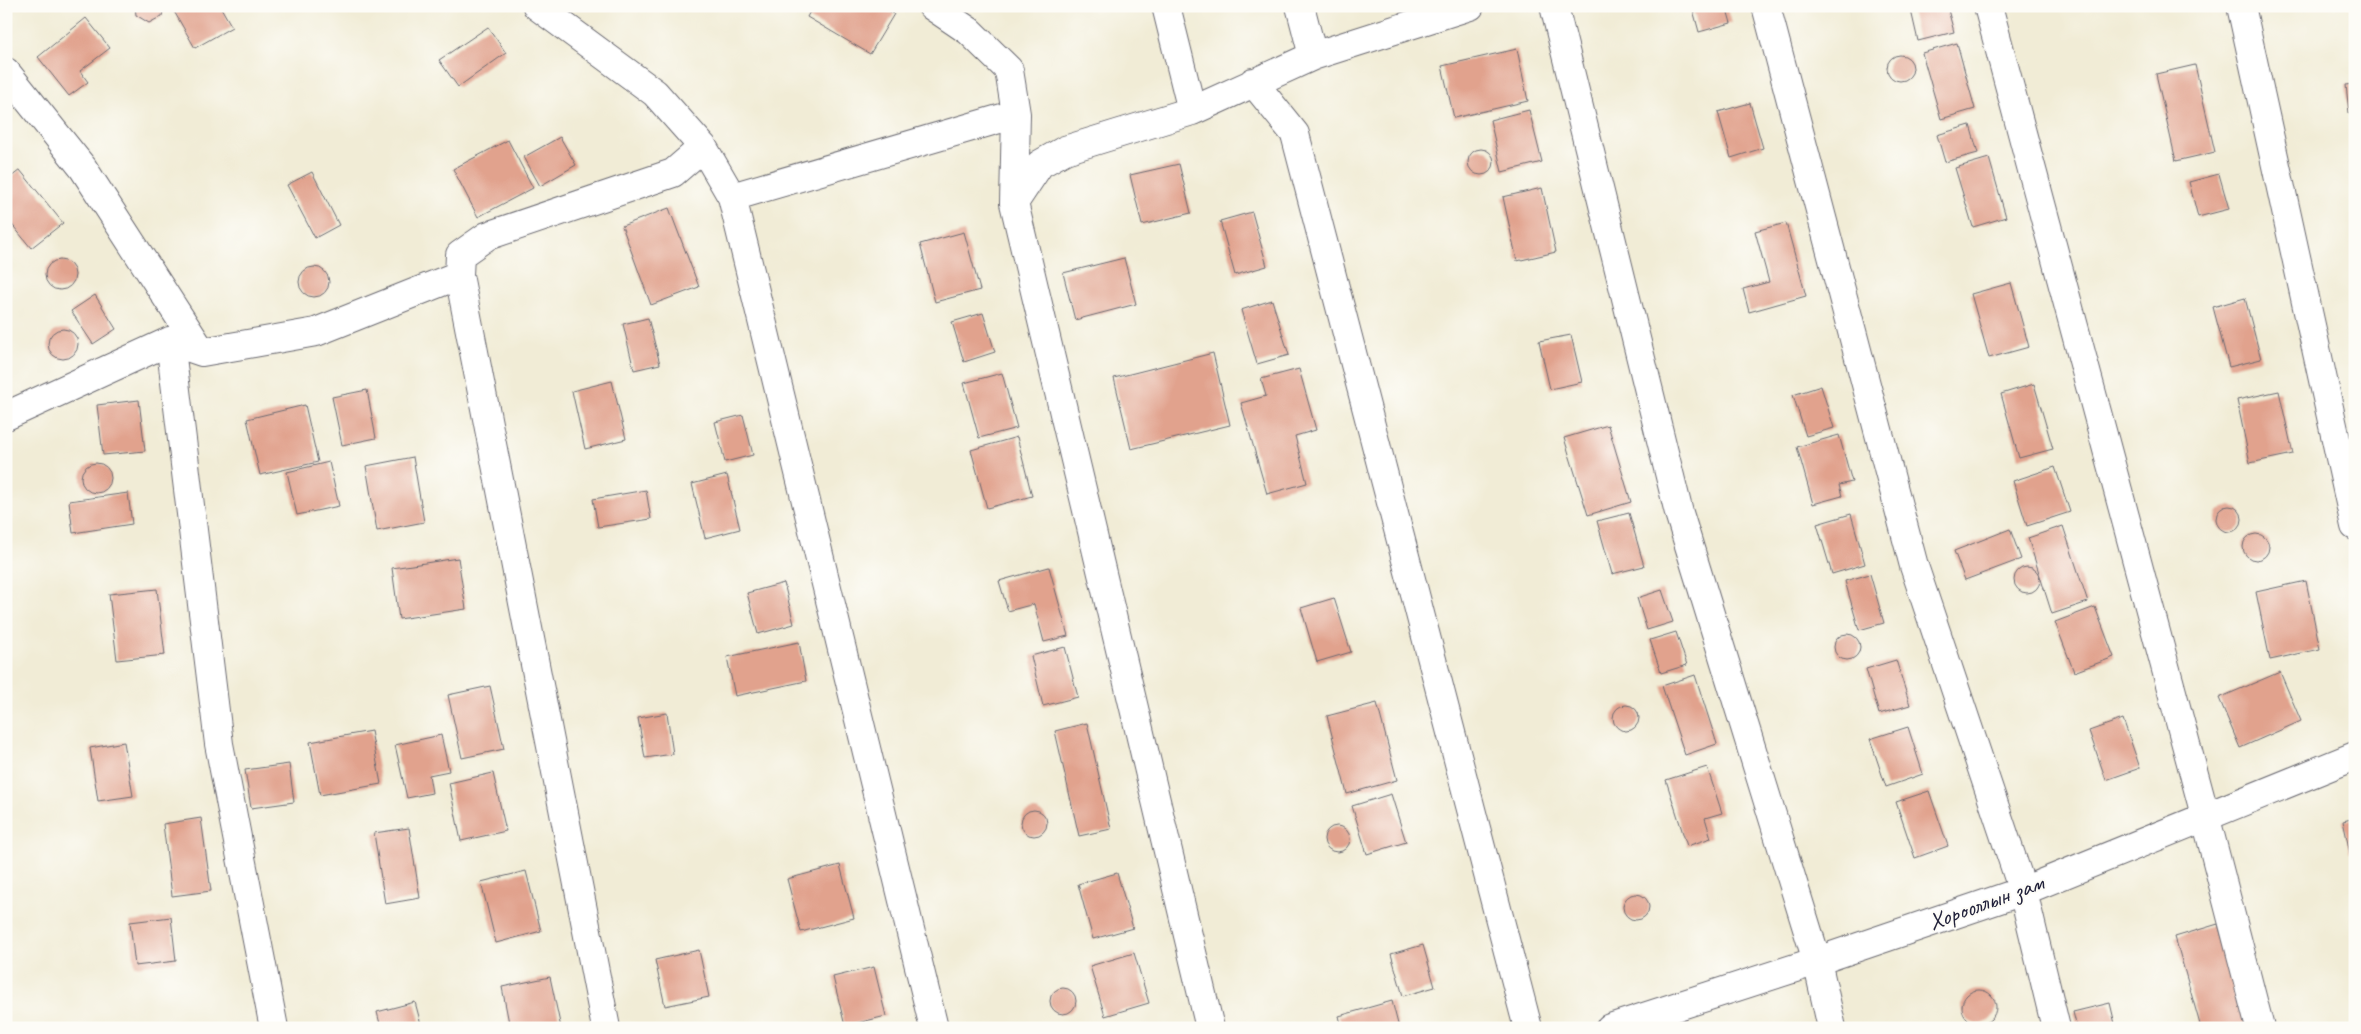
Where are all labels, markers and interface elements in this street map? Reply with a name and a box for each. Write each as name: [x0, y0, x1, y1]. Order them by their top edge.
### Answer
street label: Хорооллын зам: [1924, 867, 2049, 937]

